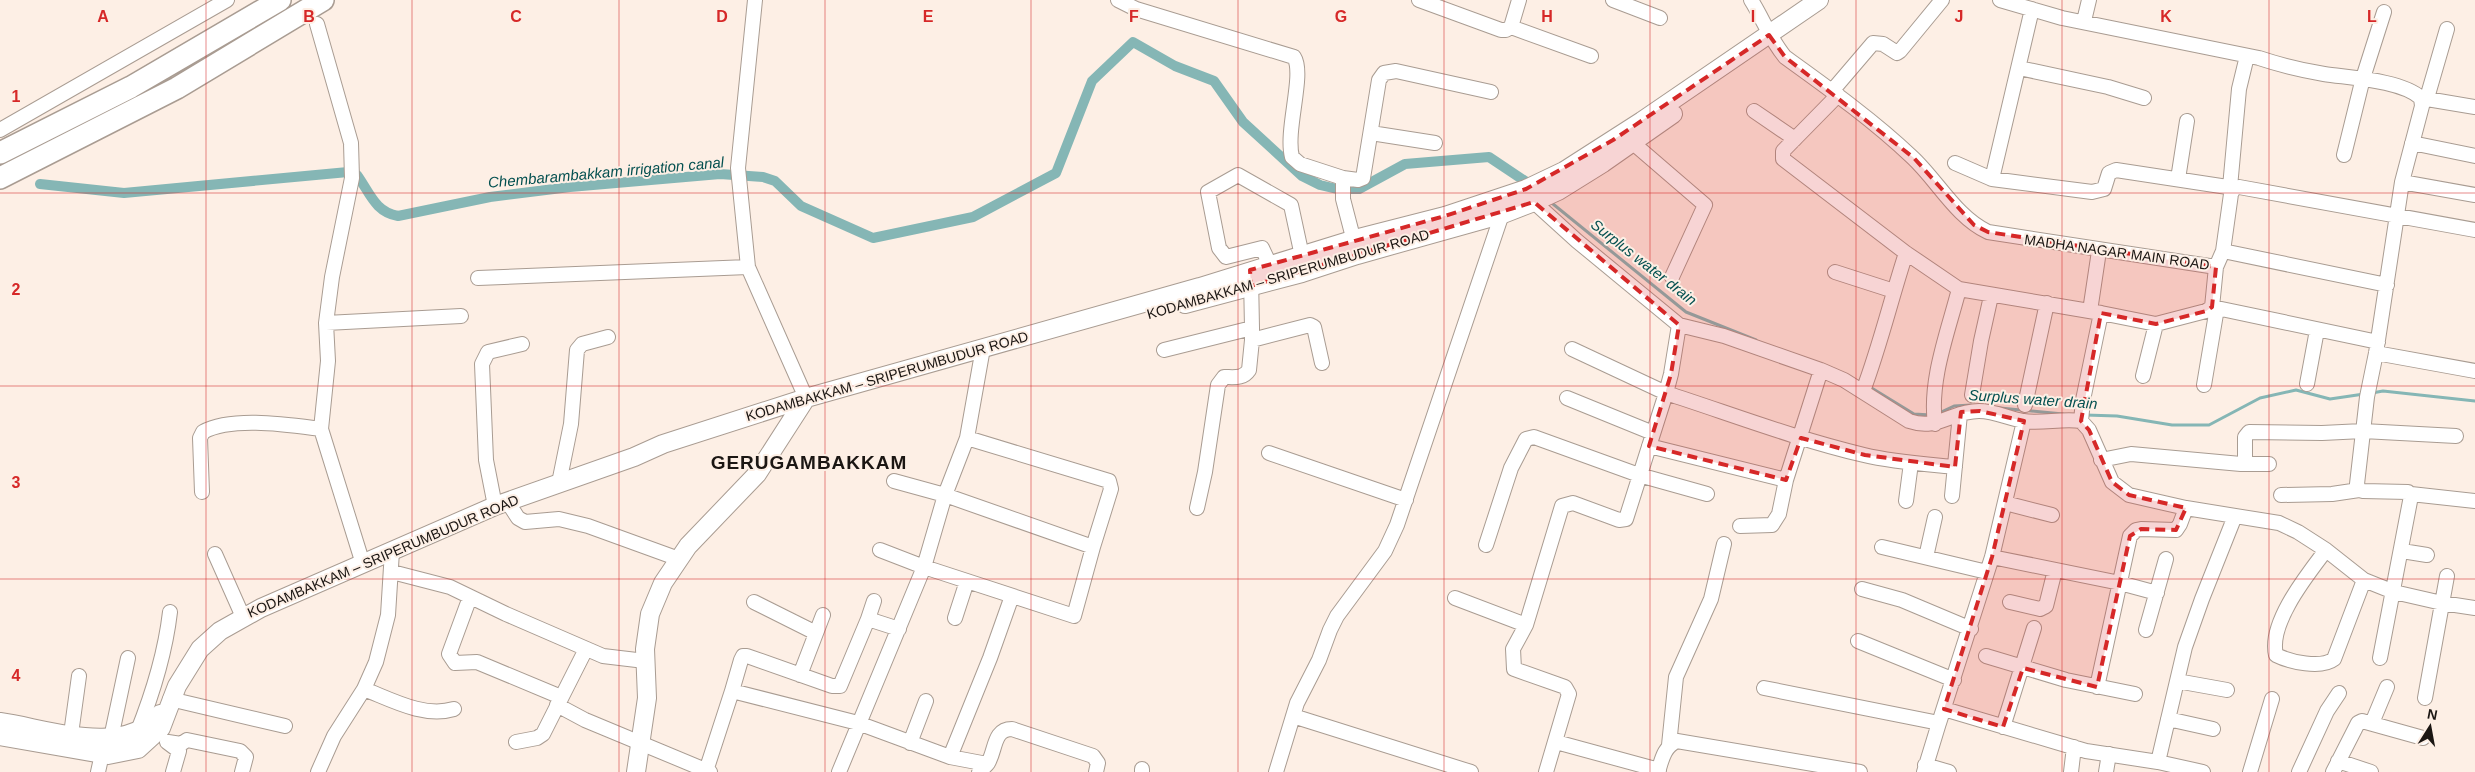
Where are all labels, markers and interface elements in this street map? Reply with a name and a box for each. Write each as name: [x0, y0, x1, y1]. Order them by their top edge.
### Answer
text: A: [97, 8, 109, 25]
text: B: [303, 8, 315, 25]
text: C: [510, 8, 522, 25]
text: D: [716, 8, 728, 25]
text: E: [923, 8, 934, 25]
text: F: [1129, 8, 1139, 25]
text: G: [1335, 8, 1347, 25]
text: H: [1541, 8, 1553, 25]
text: I: [1751, 8, 1755, 25]
text: J: [1955, 8, 1963, 25]
text: K: [2160, 8, 2172, 25]
text: L: [2367, 8, 2377, 25]
text: 1: [12, 88, 21, 105]
water label: Chembarambakkam irrigation canal: [487, 153, 725, 191]
water label: Surplus water drain: [1588, 216, 1700, 308]
street label: KODAMBAKKAM – SRIPERUMBUDUR ROAD: [1145, 226, 1431, 322]
street label: MADHA NAGAR MAIN ROAD: [2023, 231, 2211, 273]
text: 2: [12, 281, 21, 298]
street label: KODAMBAKKAM – SRIPERUMBUDUR ROAD: [744, 328, 1030, 424]
water label: Surplus water drain: [1968, 386, 2098, 412]
district label: GERUGAMBAKKAM: [711, 452, 907, 473]
text: 3: [12, 474, 21, 491]
street label: KODAMBAKKAM – SRIPERUMBUDUR ROAD: [245, 491, 521, 621]
text: 4: [12, 667, 21, 684]
north arrow: [2405, 702, 2455, 752]
text: N: [2426, 705, 2439, 723]

